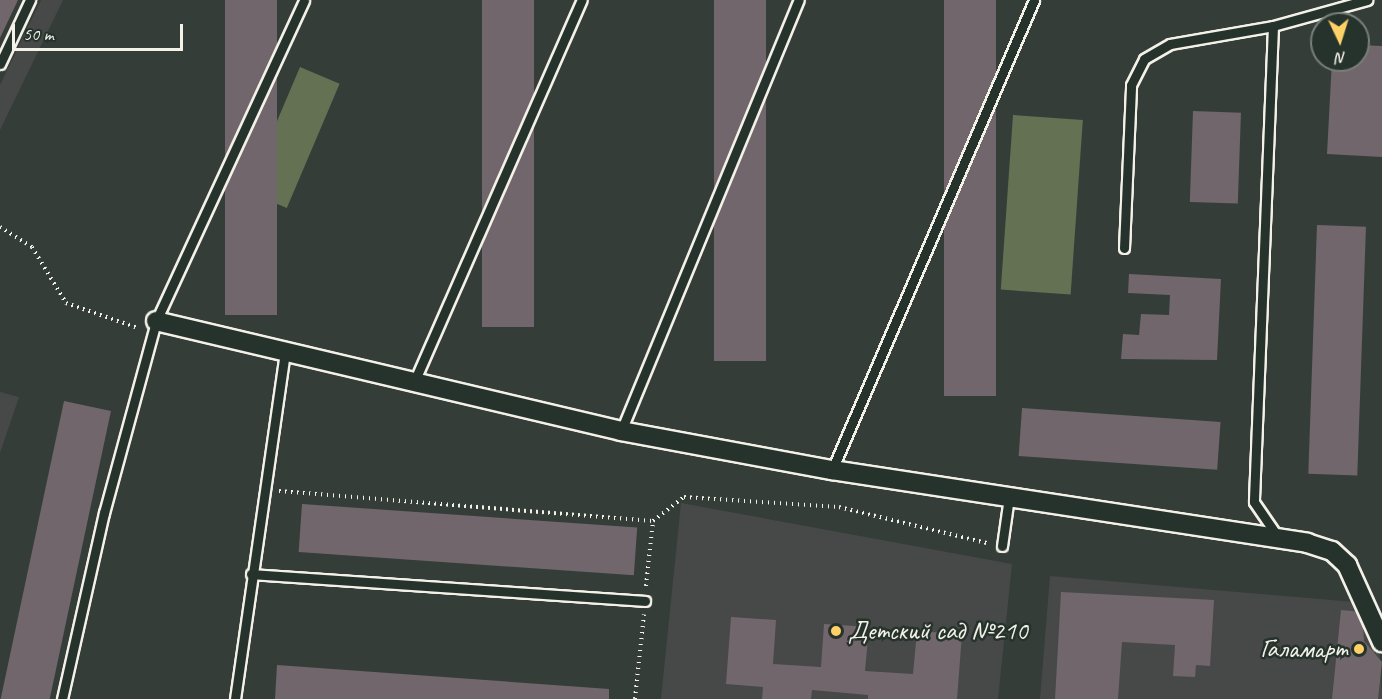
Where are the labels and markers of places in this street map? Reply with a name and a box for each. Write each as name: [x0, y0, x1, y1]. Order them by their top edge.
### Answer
place label: Детский сад №210: [848, 615, 1027, 647]
marker: Детский сад №210: [829, 624, 843, 638]
place label: Галамарт: [1260, 633, 1347, 665]
marker: Галамарт: [1352, 642, 1366, 656]

